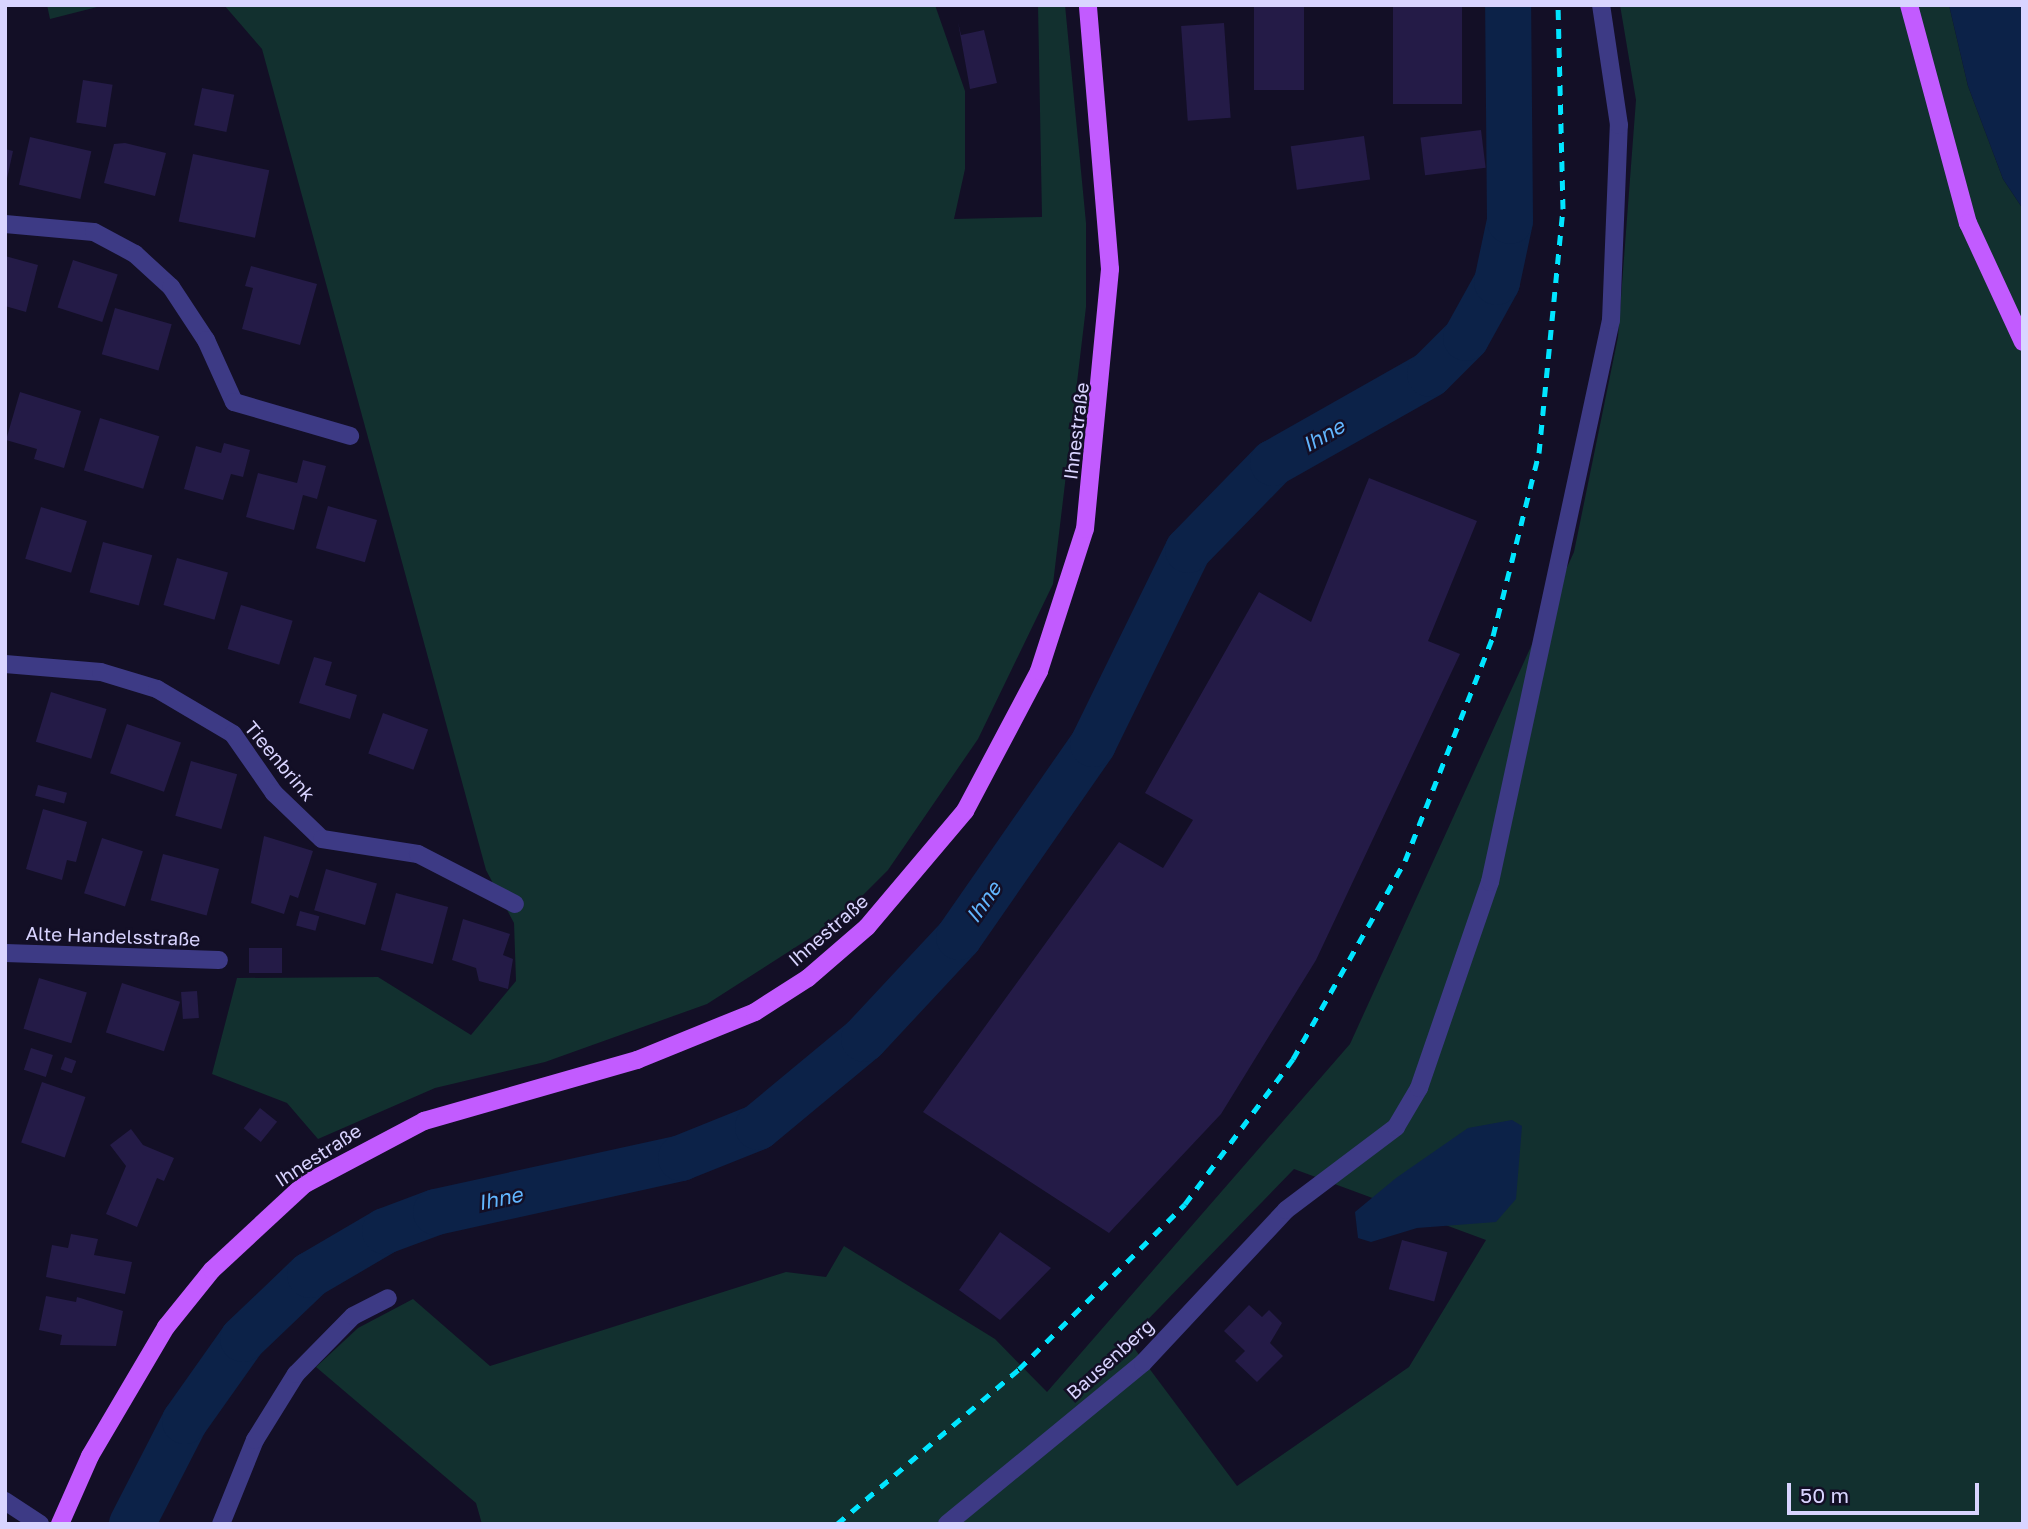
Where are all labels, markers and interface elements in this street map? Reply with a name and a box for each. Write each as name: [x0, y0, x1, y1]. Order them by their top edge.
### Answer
street label: Ihnestraße: [1059, 381, 1093, 481]
water label: Ihne: [1297, 413, 1349, 457]
street label: Tieenbrink: [240, 716, 320, 806]
water label: Ihne: [960, 877, 1006, 927]
street label: Ihnestraße: [784, 889, 872, 971]
street label: Alte Handelsstraße: [25, 922, 201, 950]
street label: Ihnestraße: [271, 1119, 365, 1191]
water label: Ihne: [476, 1181, 524, 1215]
street label: Bausenberg: [1062, 1314, 1158, 1404]
scale bar: [1790, 1470, 1982, 1514]
text: 50 m: [1800, 1482, 1849, 1508]

